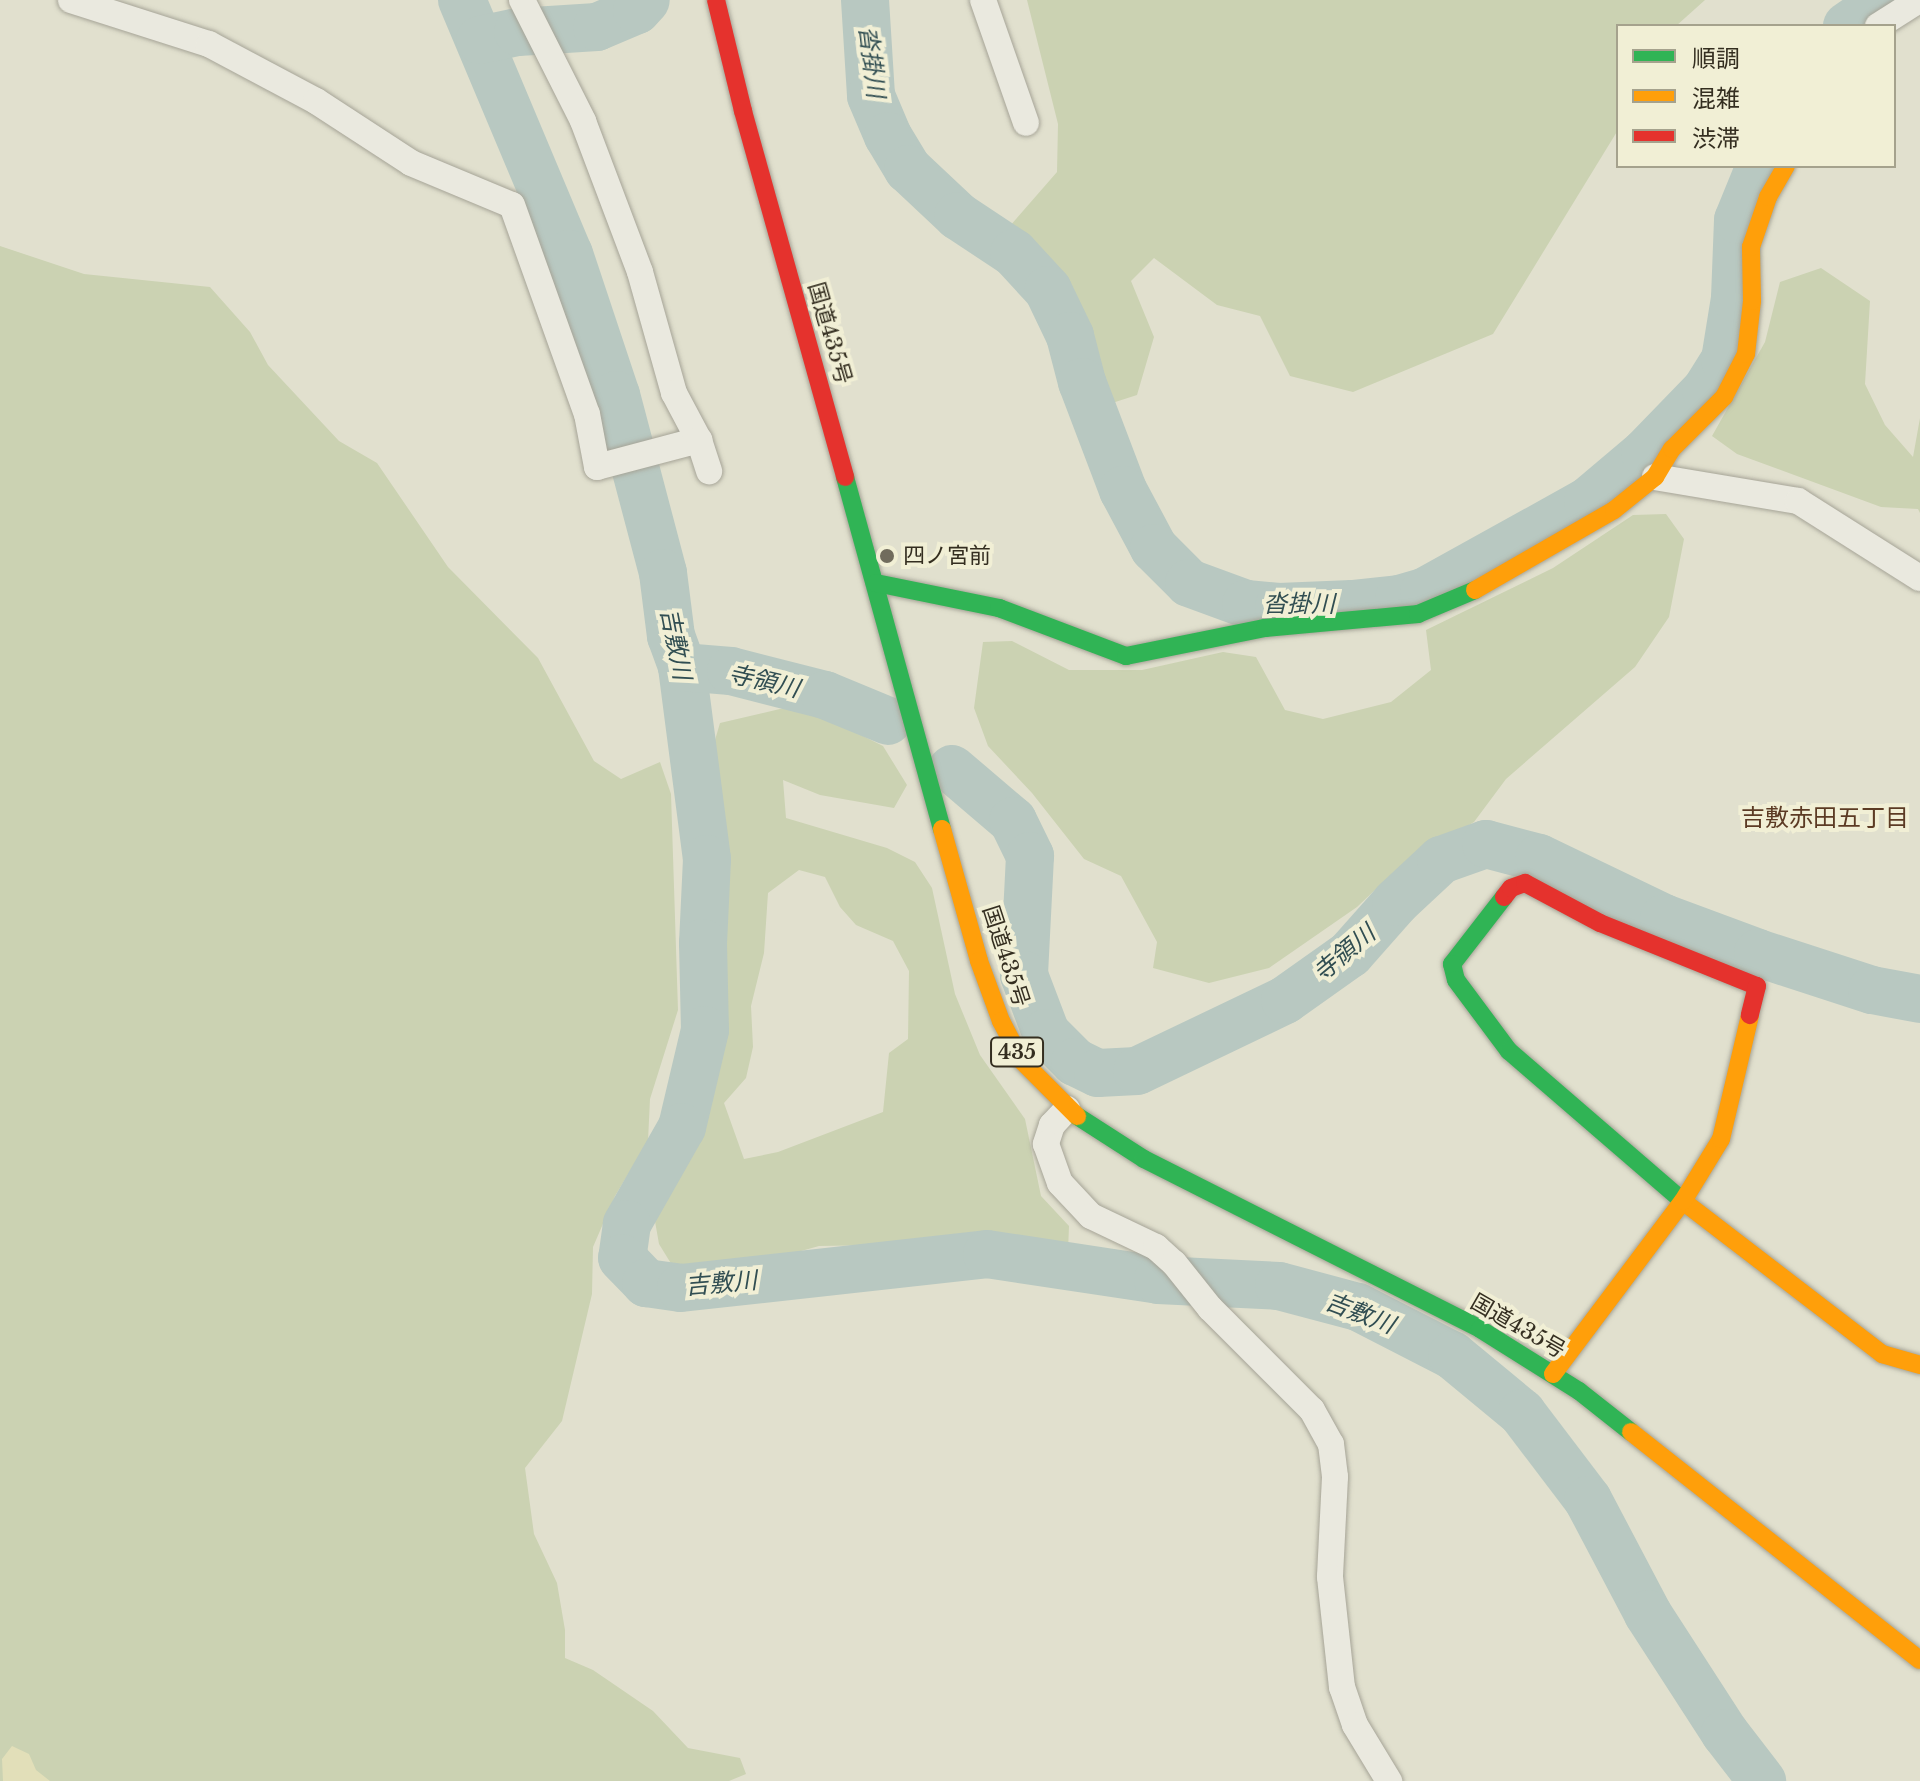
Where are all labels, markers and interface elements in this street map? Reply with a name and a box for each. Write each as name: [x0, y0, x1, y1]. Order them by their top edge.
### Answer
legend: [1616, 24, 1896, 168]
water label: 沓掛川: [853, 25, 891, 99]
text: 順調: [1692, 44, 1740, 73]
text: 混雑: [1692, 84, 1740, 113]
text: 渋滞: [1692, 124, 1740, 153]
street label: 国道435号: [803, 279, 857, 387]
place label: 四ノ宮前: [903, 543, 991, 569]
marker: 四ノ宮前: [878, 547, 896, 565]
water label: 沓掛川: [1263, 590, 1335, 618]
water label: 吉敷川: [655, 606, 697, 682]
water label: 寺領川: [726, 659, 802, 703]
district label: 吉敷赤田五丁目: [1741, 804, 1909, 832]
street label: 国道435号: [977, 902, 1035, 1010]
water label: 寺領川: [1307, 919, 1381, 987]
road number: 435: [989, 1036, 1045, 1068]
water label: 吉敷川: [684, 1266, 758, 1300]
water label: 吉敷川: [1321, 1287, 1399, 1339]
street label: 国道435号: [1466, 1288, 1570, 1364]

